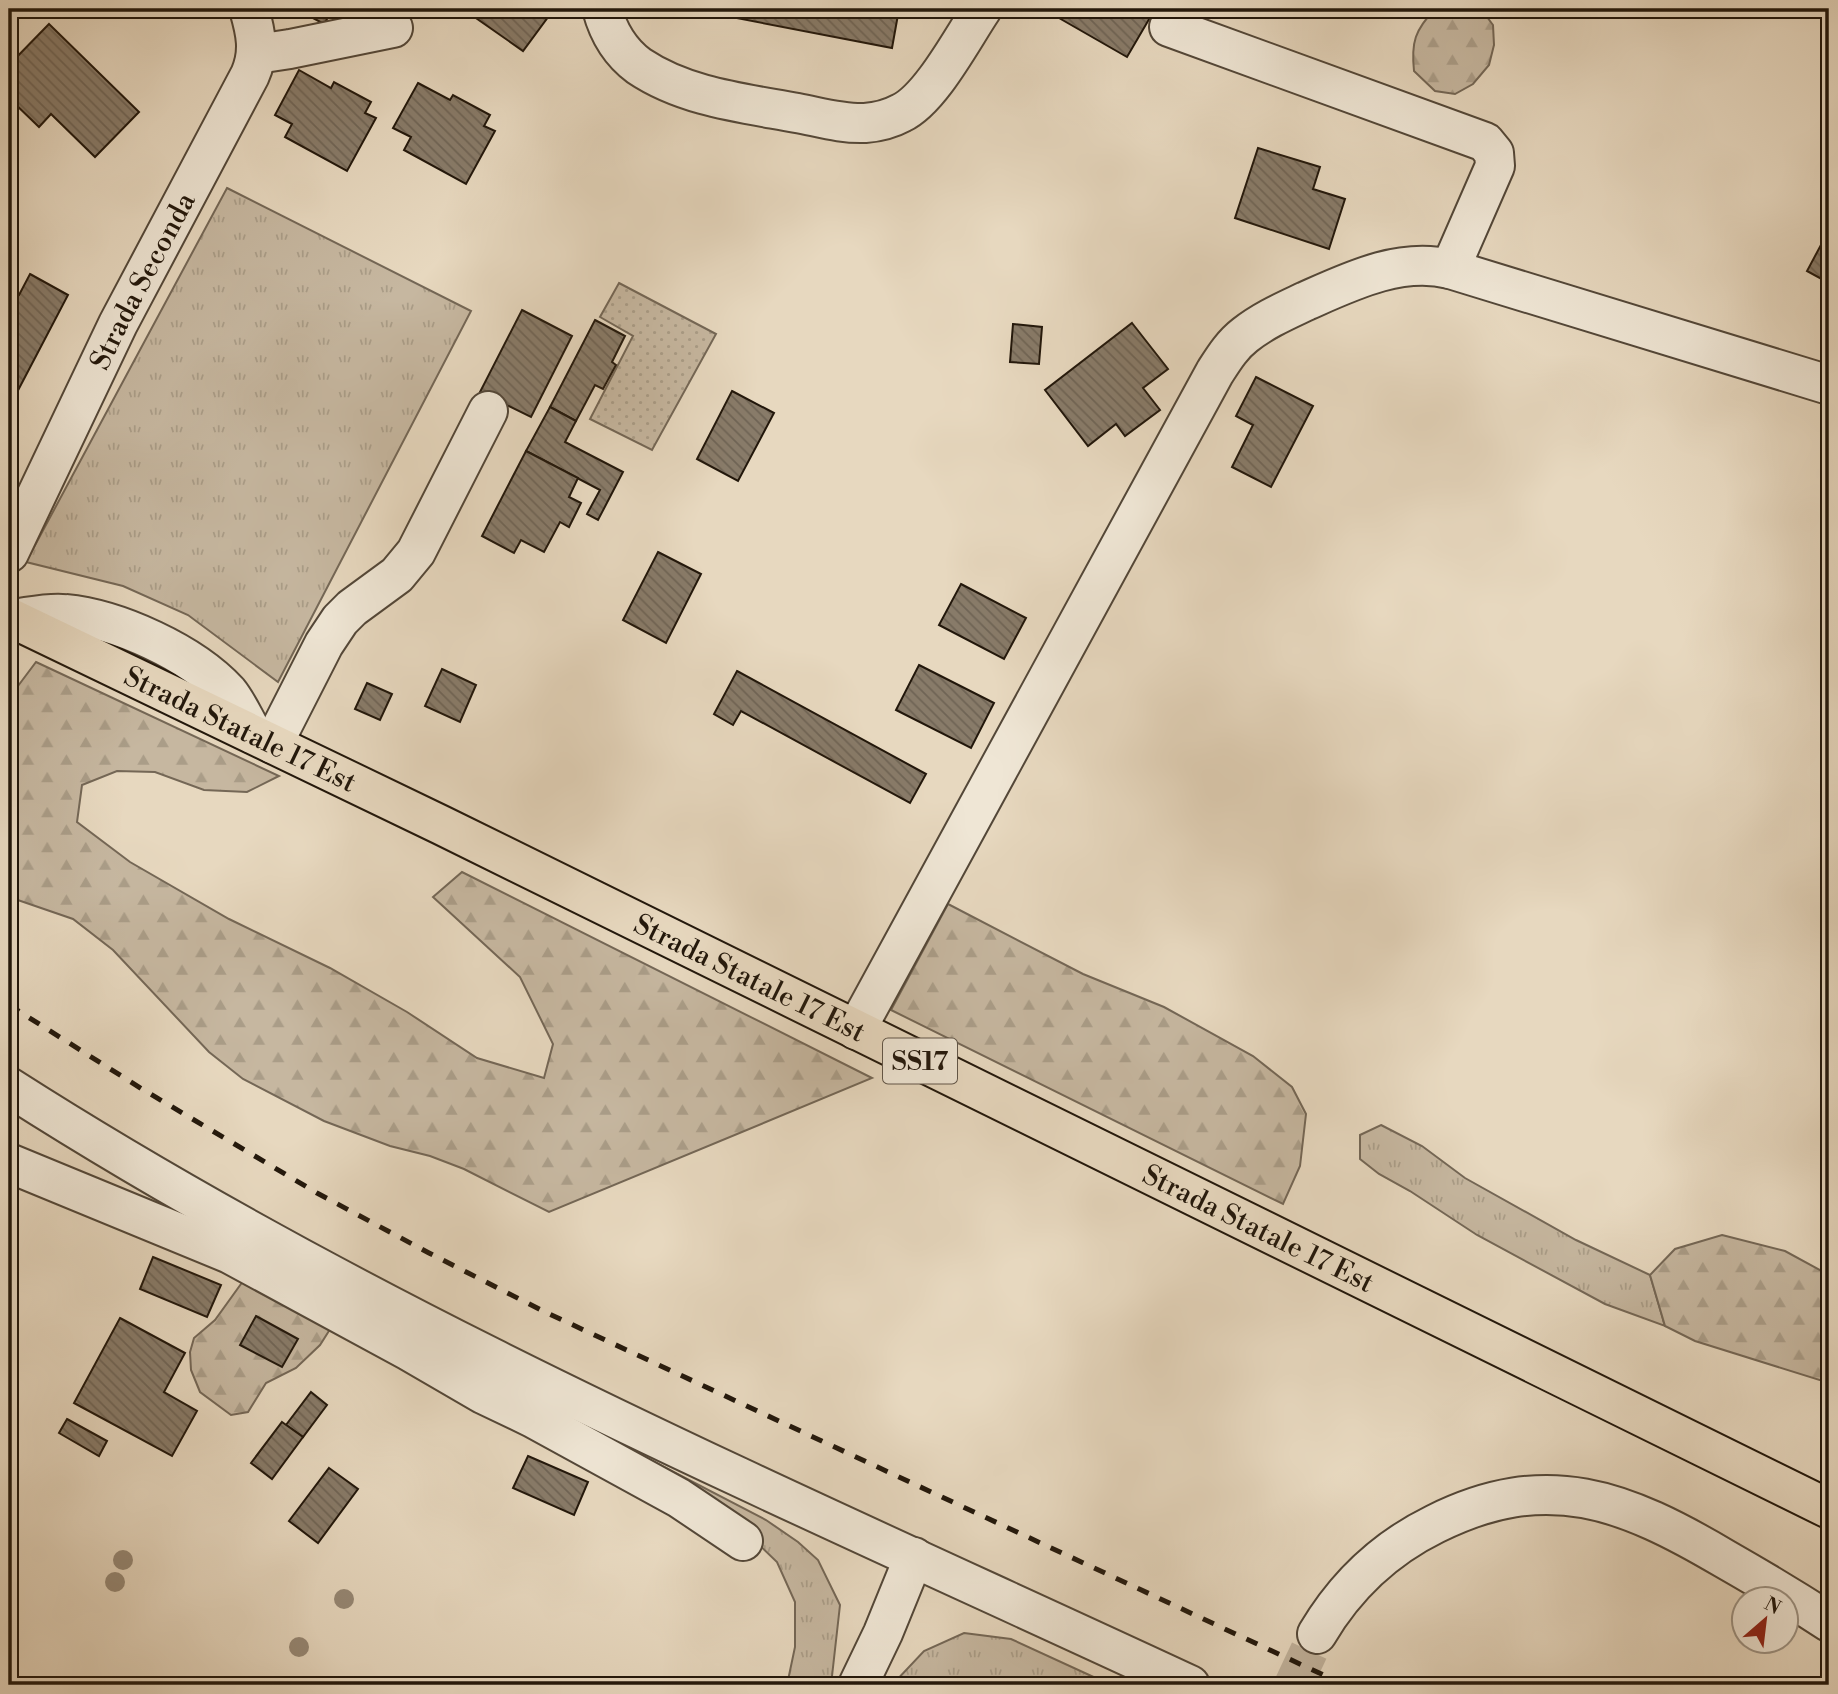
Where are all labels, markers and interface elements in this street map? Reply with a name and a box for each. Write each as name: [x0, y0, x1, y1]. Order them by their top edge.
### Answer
street label: Strada Seconda: [83, 186, 204, 376]
street label: Strada Statale 17 Est: [118, 659, 362, 801]
street label: Strada Statale 17 Est: [628, 907, 871, 1050]
road number: SS17: [883, 1038, 957, 1084]
street label: Strada Statale 17 Est: [1136, 1158, 1380, 1301]
north arrow: [1730, 1586, 1800, 1656]
text: N: [1760, 1592, 1785, 1620]

